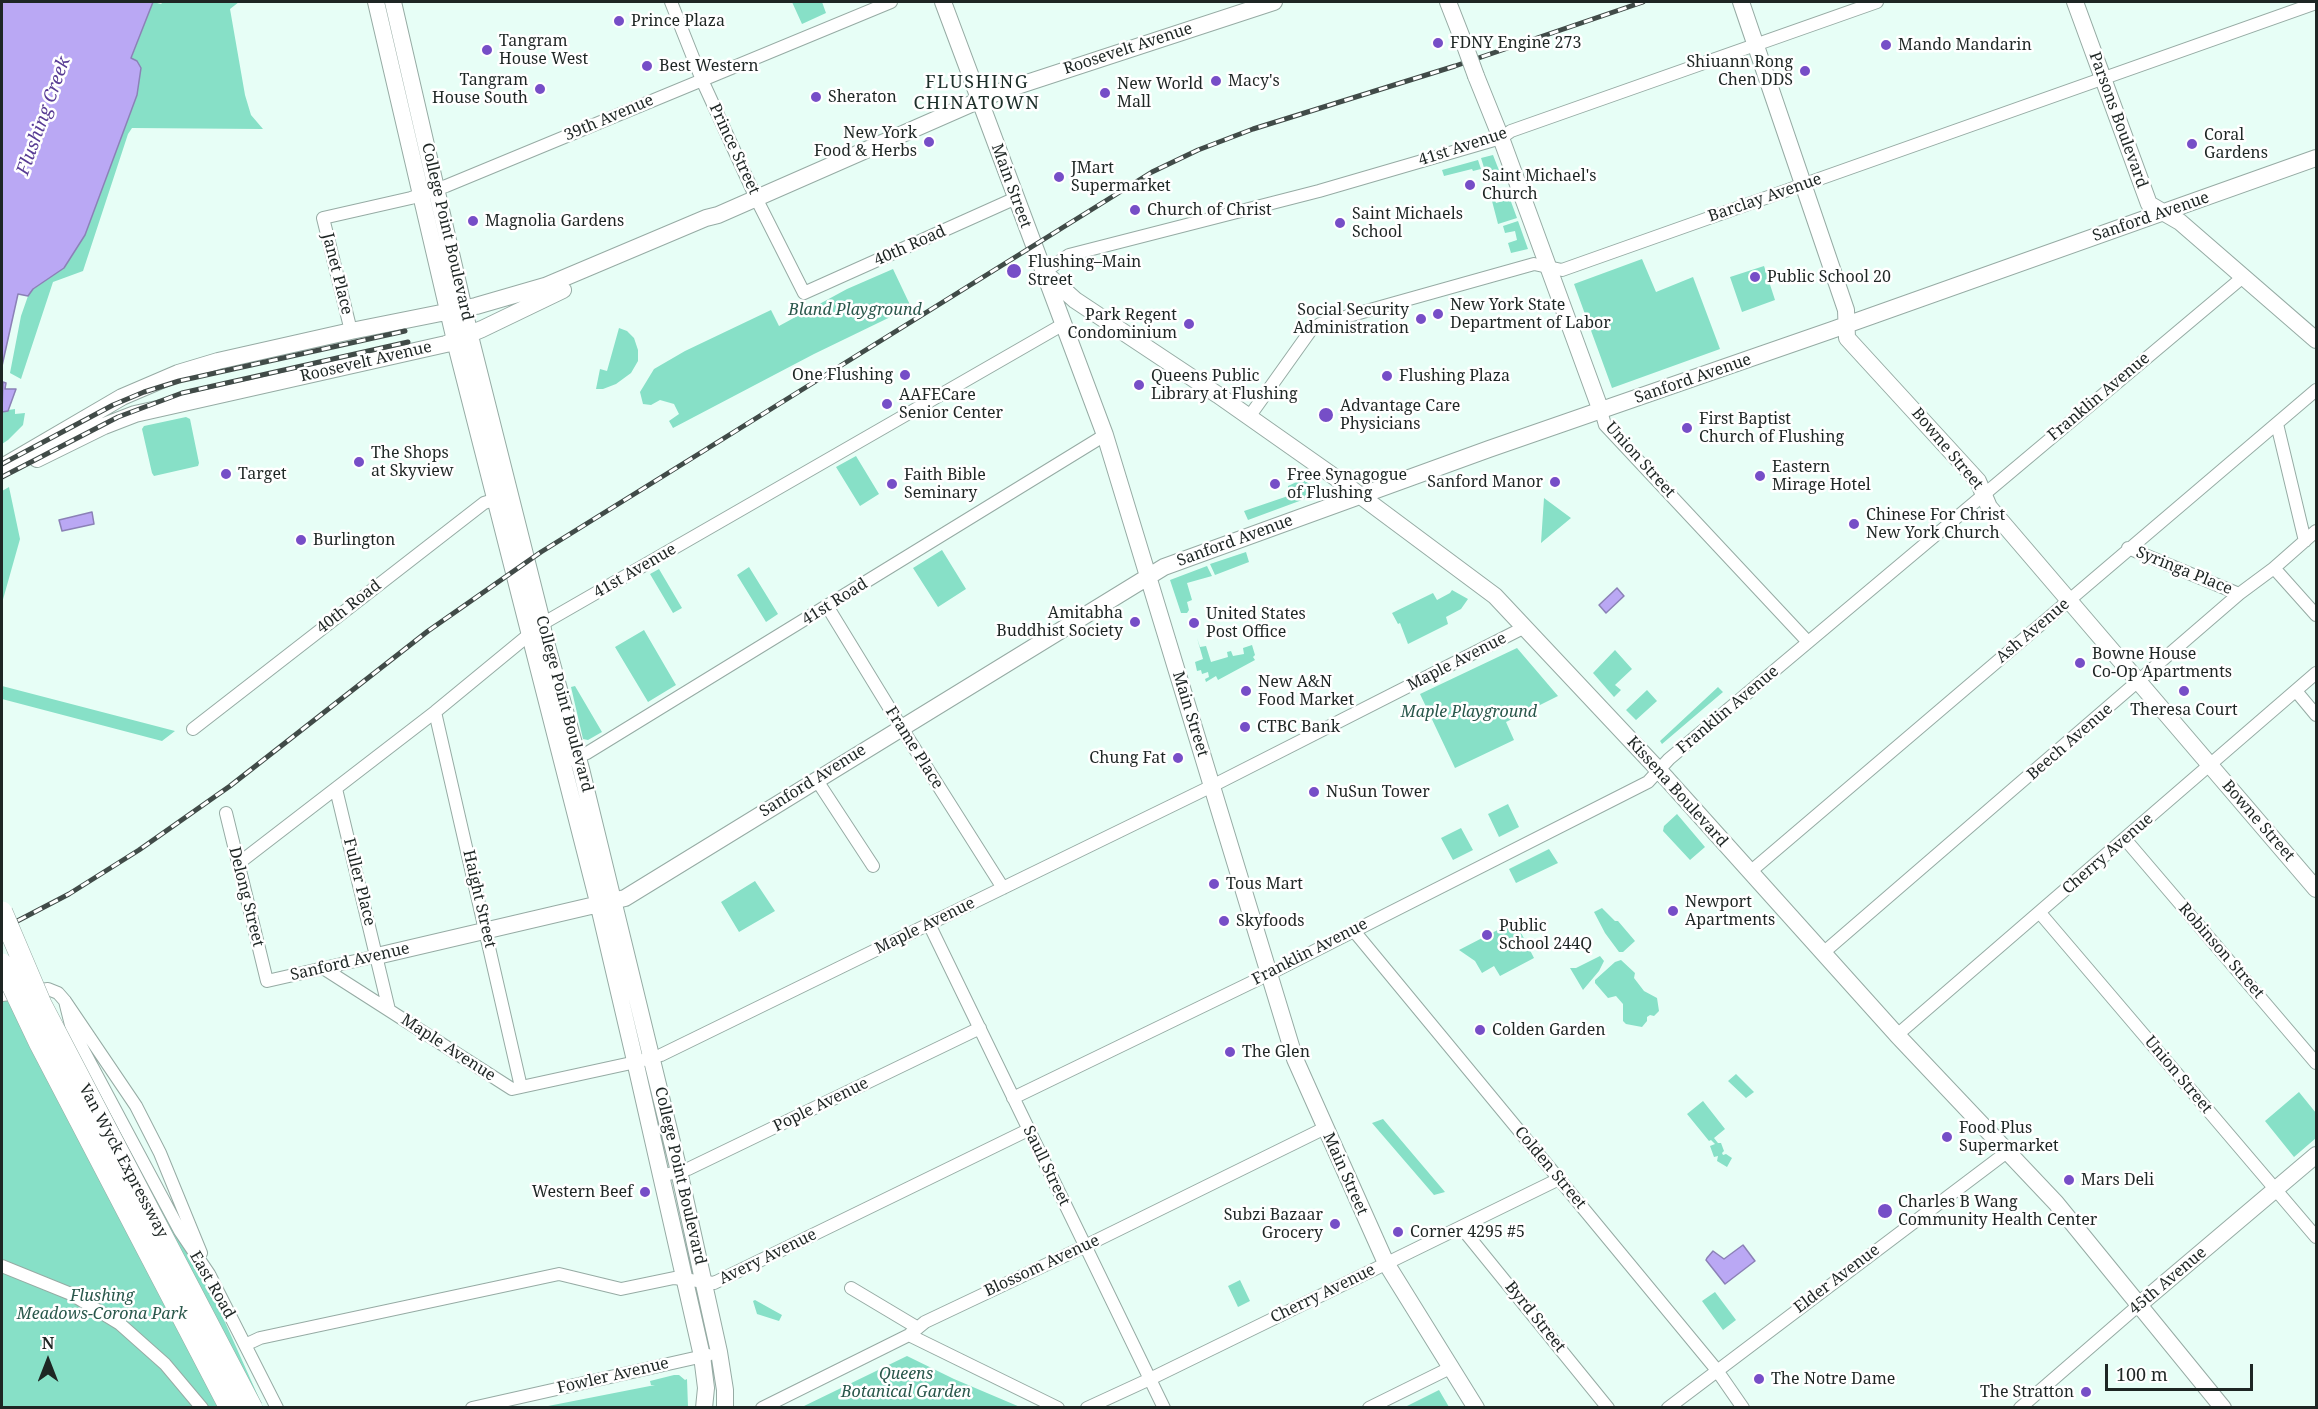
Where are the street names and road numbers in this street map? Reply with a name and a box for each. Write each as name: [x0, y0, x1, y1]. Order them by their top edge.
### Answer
street label: Roosevelt Avenue: [1061, 19, 1195, 79]
street label: Parsons Boulevard: [2084, 49, 2152, 191]
street label: 39th Avenue: [562, 91, 656, 145]
street label: Prince Street: [705, 101, 763, 197]
street label: 41st Avenue: [1416, 124, 1510, 170]
street label: College Point Boulevard: [417, 141, 477, 323]
street label: Main Street: [987, 141, 1035, 231]
street label: Barclay Avenue: [1706, 170, 1824, 226]
street label: Sanford Avenue: [2090, 188, 2212, 246]
street label: 40th Road: [871, 222, 949, 270]
street label: Janet Place: [318, 231, 356, 317]
street label: Roosevelt Avenue: [298, 338, 434, 386]
street label: Franklin Avenue: [2044, 349, 2154, 445]
street label: Sanford Avenue: [1632, 350, 1754, 408]
street label: Bowne Street: [1907, 404, 1987, 494]
street label: Union Street: [1601, 418, 1679, 502]
street label: Sanford Avenue: [1174, 511, 1296, 571]
street label: 41st Avenue: [590, 540, 680, 602]
street label: Syringa Place: [2133, 543, 2235, 599]
street label: 41st Road: [799, 574, 871, 630]
street label: 40th Road: [313, 576, 385, 638]
street label: Ash Avenue: [1992, 595, 2074, 667]
street label: College Point Boulevard: [531, 614, 597, 794]
street label: Maple Avenue: [1404, 629, 1510, 695]
street label: Franklin Avenue: [1673, 662, 1783, 758]
street label: Main Street: [1168, 669, 1212, 759]
street label: Beech Avenue: [2023, 700, 2117, 784]
street label: Frame Place: [881, 703, 947, 793]
street label: Kissena Boulevard: [1622, 733, 1732, 851]
street label: Sanford Avenue: [756, 741, 870, 821]
street label: Bowne Street: [2218, 777, 2298, 865]
street label: Cherry Avenue: [2059, 809, 2157, 899]
street label: Fuller Place: [339, 836, 379, 928]
street label: Delong Street: [224, 845, 268, 949]
street label: Haight Street: [458, 848, 500, 950]
street label: Maple Avenue: [872, 894, 978, 958]
street label: Robinson Street: [2174, 899, 2268, 1003]
street label: Franklin Avenue: [1249, 915, 1371, 989]
street label: Sanford Avenue: [288, 939, 412, 985]
street label: Maple Avenue: [397, 1010, 499, 1086]
street label: Union Street: [2140, 1032, 2216, 1118]
street label: Pople Avenue: [770, 1074, 872, 1136]
street label: Van Wyck Expressway: [74, 1081, 172, 1241]
street label: College Point Boulevard: [650, 1085, 710, 1267]
street label: Saull Street: [1018, 1123, 1074, 1209]
street label: Colden Street: [1510, 1123, 1590, 1213]
street label: Main Street: [1318, 1130, 1372, 1218]
street label: Avery Avenue: [716, 1225, 820, 1289]
street label: Blossom Avenue: [981, 1231, 1103, 1301]
street label: Elder Avenue: [1790, 1241, 1884, 1317]
street label: 45th Avenue: [2125, 1243, 2211, 1319]
street label: East Road: [185, 1248, 239, 1322]
street label: Cherry Avenue: [1268, 1260, 1378, 1328]
street label: Byrd Street: [1501, 1278, 1569, 1356]
street label: Fowler Avenue: [555, 1354, 671, 1398]

